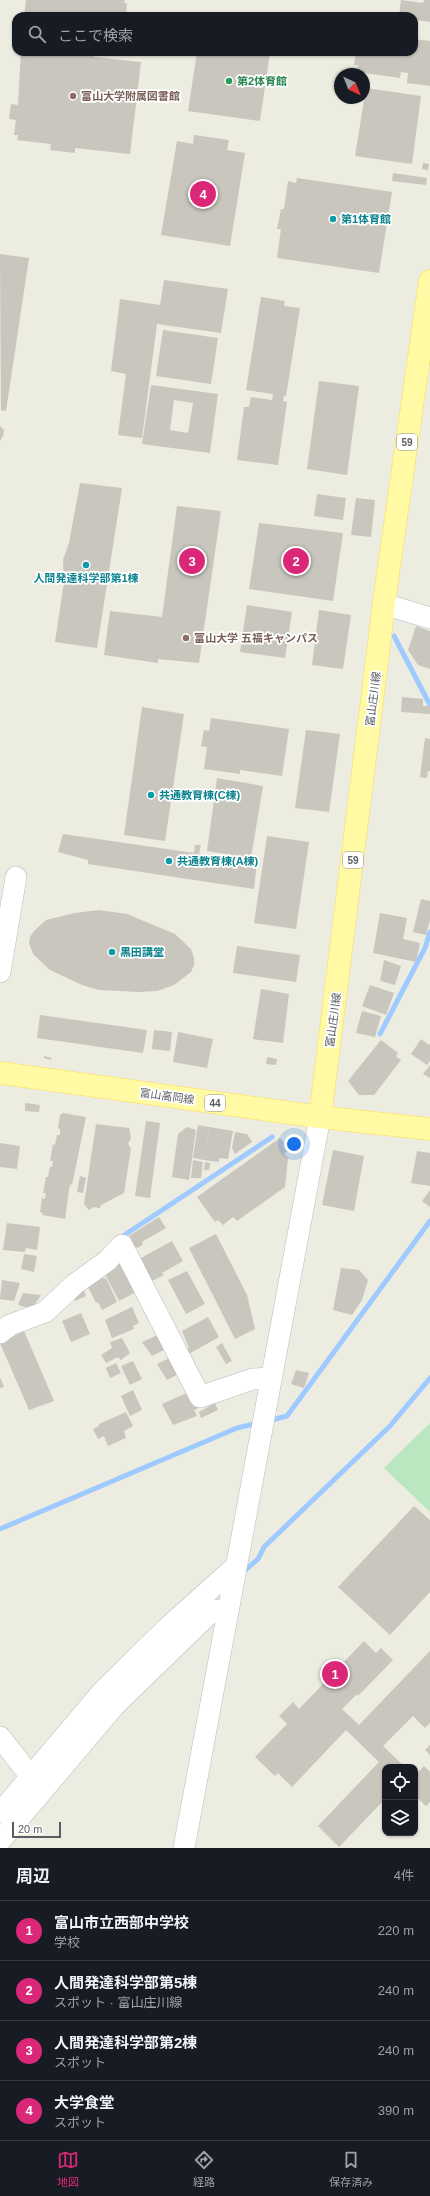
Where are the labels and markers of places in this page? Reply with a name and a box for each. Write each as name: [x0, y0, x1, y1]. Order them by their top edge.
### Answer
place label: 第2体育館: [237, 75, 287, 87]
marker: 第2体育館: [224, 76, 234, 86]
place label: 富山大学附属図書館: [81, 90, 180, 102]
marker: 富山大学附属図書館: [68, 91, 78, 101]
pin: 4: [190, 179, 216, 209]
place label: 第1体育館: [341, 213, 391, 225]
marker: 第1体育館: [328, 214, 338, 224]
pin: 3: [179, 546, 205, 576]
pin: 2: [283, 546, 309, 576]
marker: 人間発達科学部第1棟: [81, 560, 91, 570]
place label: 人間発達科学部第1棟: [33, 572, 139, 584]
place label: 富山大学 五福キャンパス: [194, 632, 318, 644]
marker: 富山大学 五福キャンパス: [181, 633, 191, 643]
place label: 共通教育棟(C棟): [159, 789, 241, 801]
marker: 共通教育棟(C棟): [146, 790, 156, 800]
place label: 共通教育棟(A棟): [177, 855, 259, 867]
marker: 共通教育棟(A棟): [164, 856, 174, 866]
place label: 黒田講堂: [120, 946, 164, 958]
marker: 黒田講堂: [107, 947, 117, 957]
pin: 1: [322, 1659, 348, 1689]

